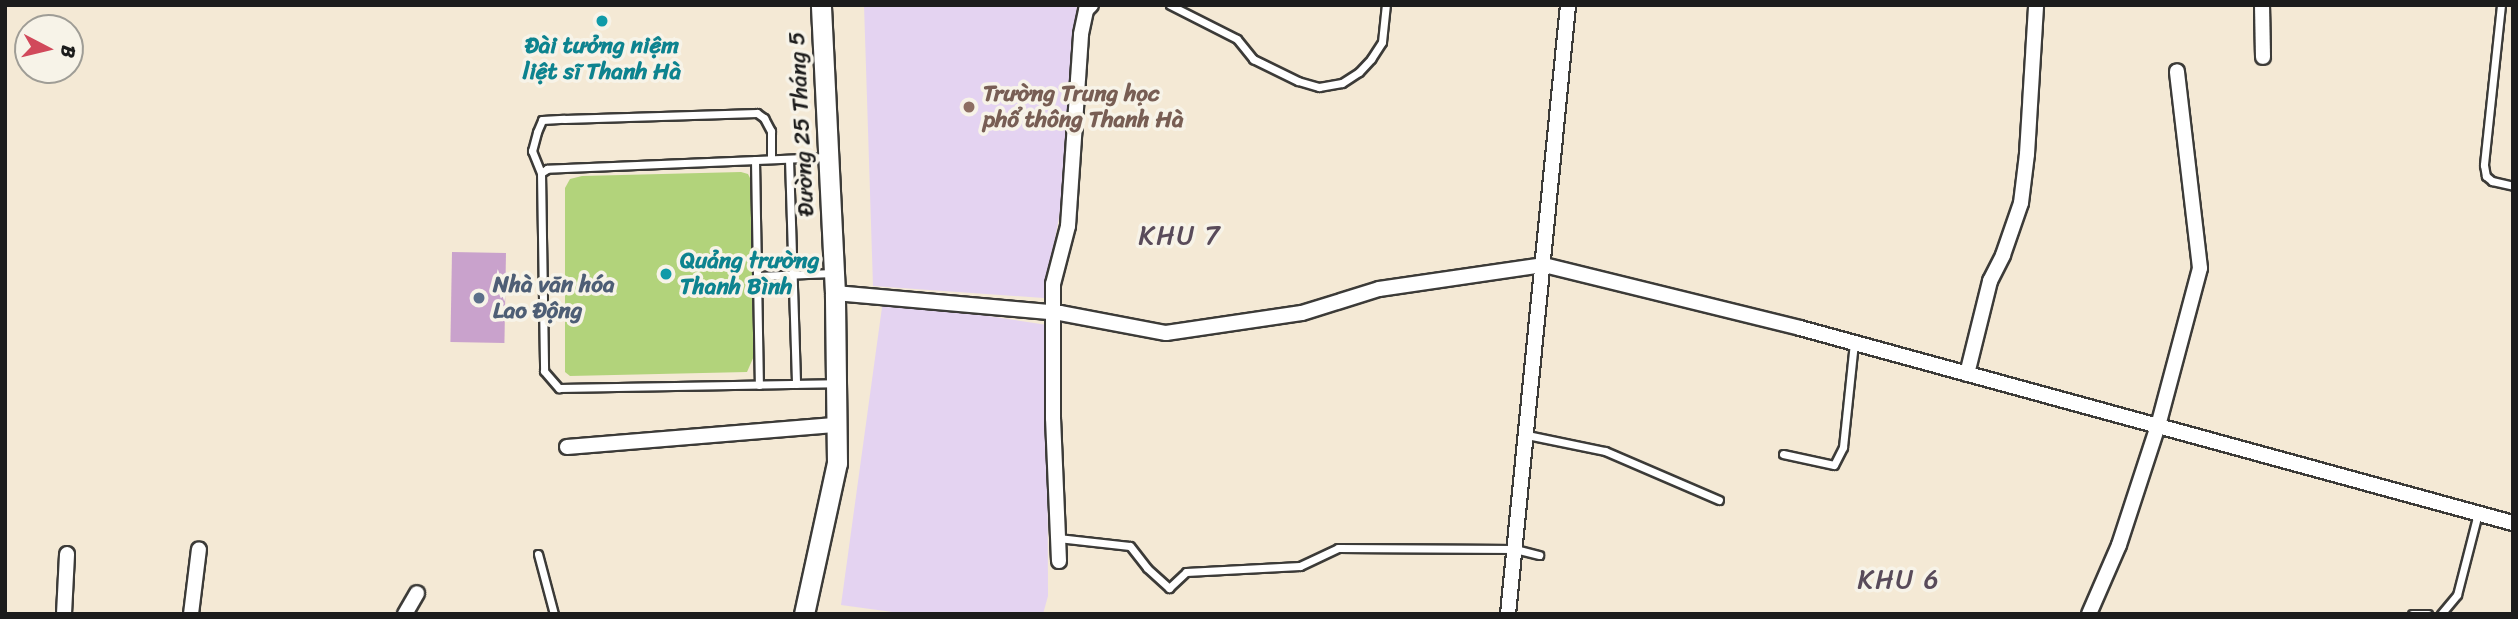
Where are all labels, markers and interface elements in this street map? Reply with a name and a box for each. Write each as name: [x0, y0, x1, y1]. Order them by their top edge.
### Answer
marker: Đài tưởng niệm liệt sĩ Thanh Hà: [594, 13, 610, 29]
north arrow: [14, 14, 84, 84]
street label: Đường 25 Tháng 5: [783, 31, 821, 217]
place label: Đài tưởng niệm liệt sĩ Thanh Hà: [523, 32, 681, 86]
text: B: [51, 43, 85, 59]
place label: Trường Trung học phổ thông Thanh Hà: [983, 80, 1183, 134]
marker: Trường Trung học phổ thông Thanh Hà: [961, 99, 977, 115]
district label: KHU 7: [1139, 220, 1221, 252]
place label: Quảng trường Thanh Bình: [680, 247, 820, 301]
marker: Quảng trường Thanh Bình: [658, 266, 674, 282]
place label: Nhà văn hóa Lao Động: [493, 271, 614, 325]
marker: Nhà văn hóa Lao Động: [471, 290, 487, 306]
district label: KHU 6: [1858, 564, 1940, 596]

